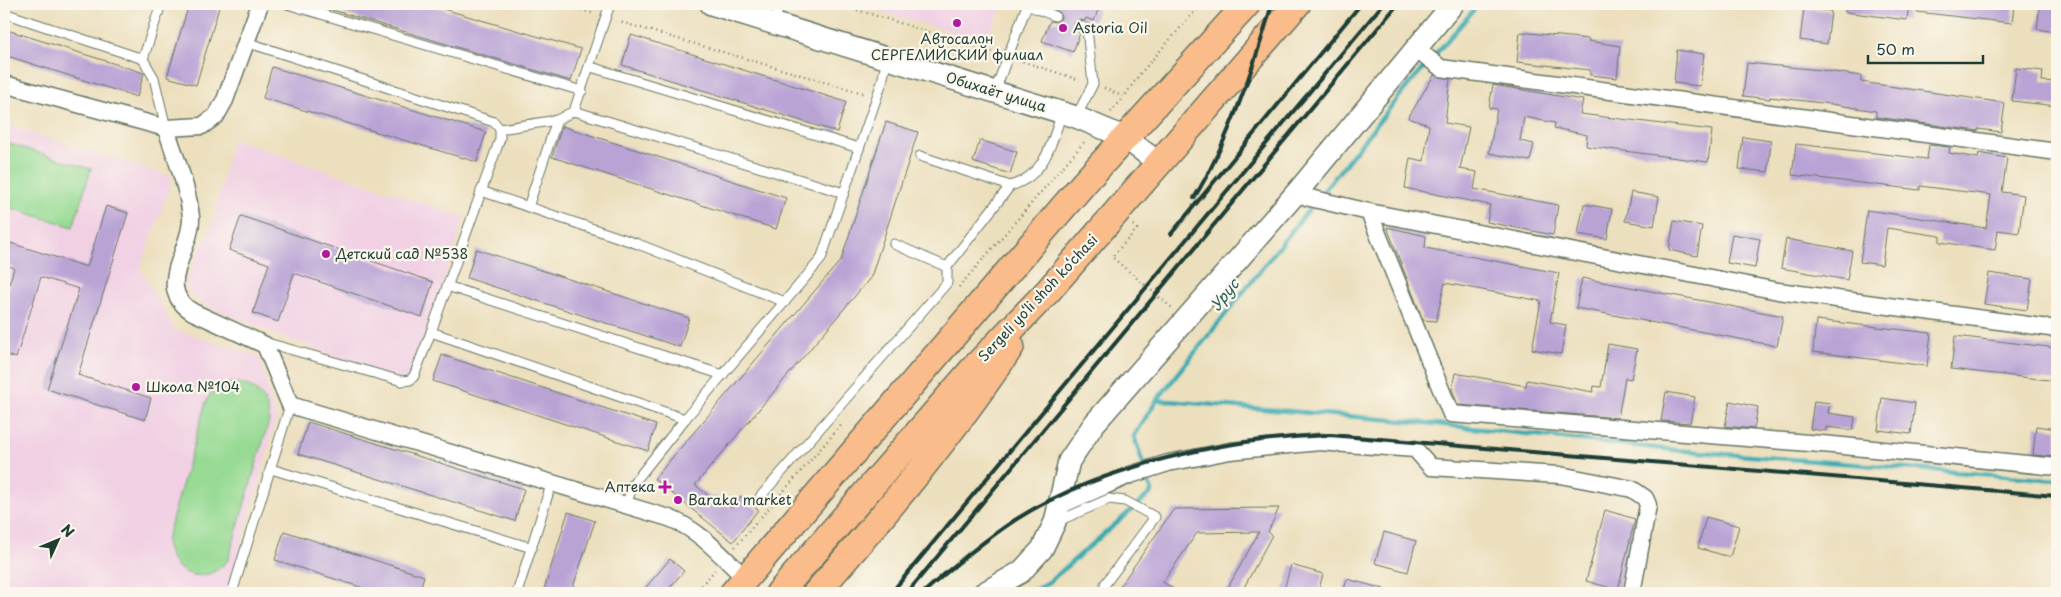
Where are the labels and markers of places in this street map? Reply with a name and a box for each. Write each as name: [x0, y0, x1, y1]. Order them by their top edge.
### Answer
marker: Автосалон СЕРГЕЛИЙСКИЙ филиал: [951, 17, 963, 29]
place label: Astoria Oil: [1073, 17, 1148, 38]
marker: Astoria Oil: [1057, 22, 1069, 34]
place label: Автосалон СЕРГЕЛИЙСКИЙ филиал: [871, 28, 1043, 65]
place label: Детский сад №538: [335, 243, 468, 264]
marker: Детский сад №538: [320, 248, 332, 260]
place label: Школа №104: [146, 376, 240, 397]
marker: Школа №104: [130, 381, 142, 393]
place label: Аптека: [605, 476, 655, 497]
marker: Аптека: [659, 481, 671, 493]
place label: Baraka market: [688, 489, 792, 510]
marker: Baraka market: [672, 494, 684, 506]

